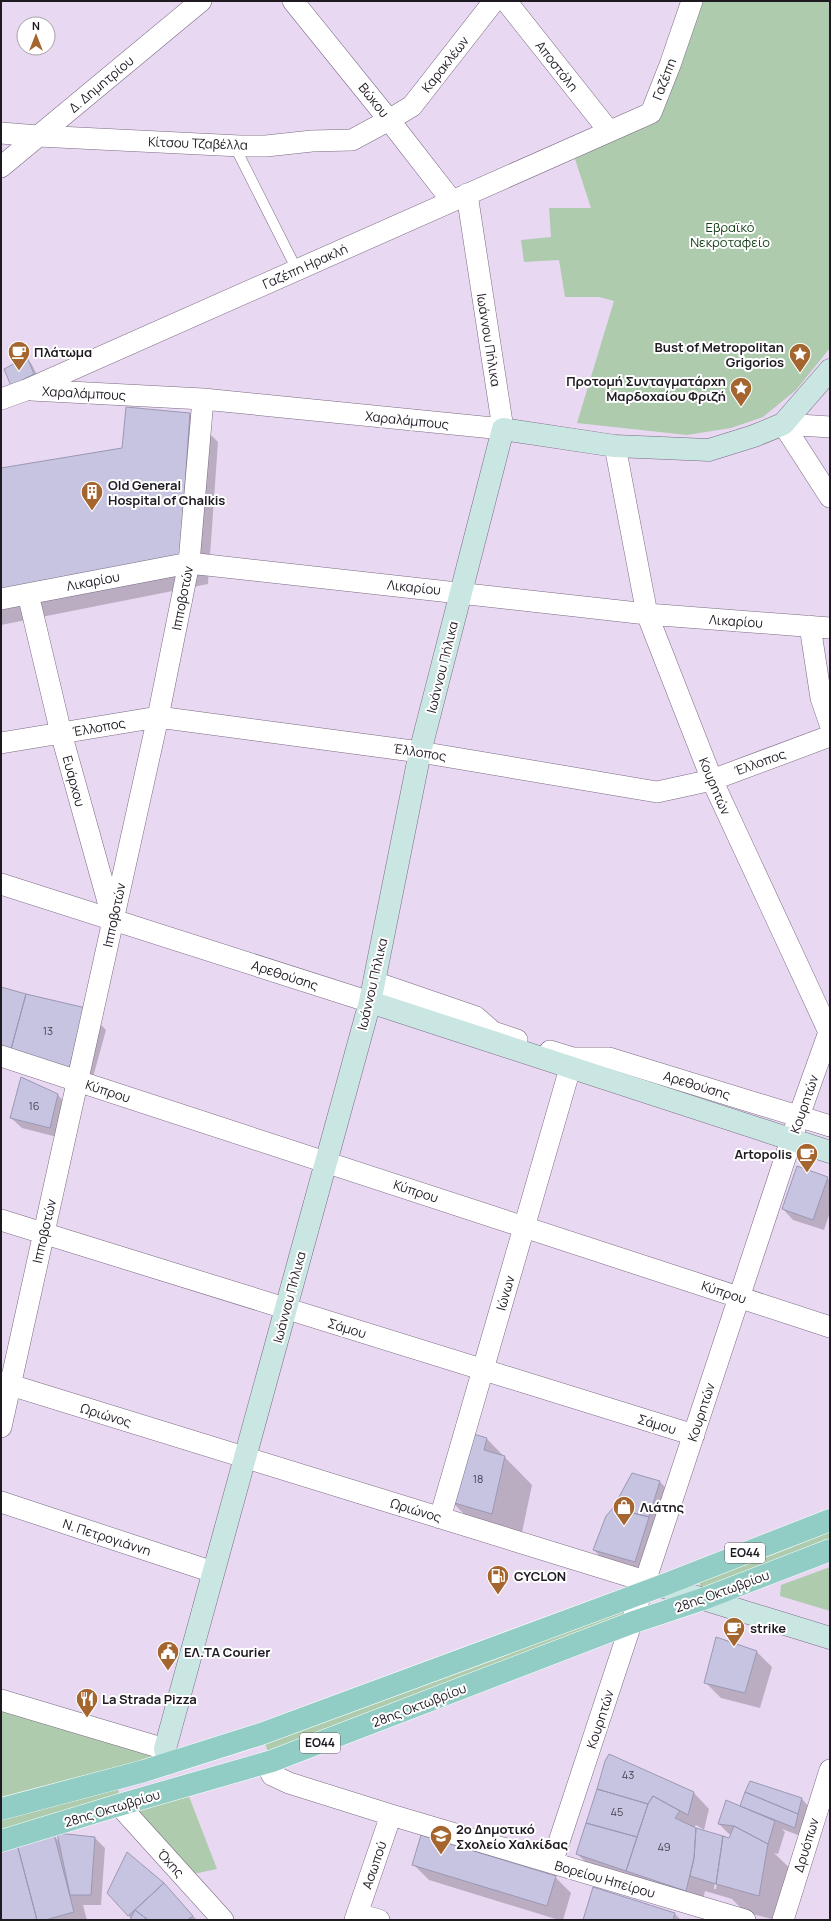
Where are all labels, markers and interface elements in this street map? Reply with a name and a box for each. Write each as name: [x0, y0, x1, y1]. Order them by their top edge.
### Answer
north arrow: [16, 16, 56, 56]
text: N: [32, 18, 40, 33]
street label: Καρακλέων: [417, 32, 473, 96]
street label: Αποστόλη: [532, 37, 582, 95]
street label: Δ. Δημητρίου: [65, 52, 137, 116]
street label: Γαζέπη: [648, 56, 680, 102]
street label: Βώκου: [355, 79, 393, 121]
street label: Κίτσου Τζαβέλλα: [148, 132, 248, 154]
park label: Εβραϊκό Νεκροταφείο: [690, 218, 770, 251]
street label: Γαζέπη Ηρακλή: [260, 239, 350, 293]
street label: Ιωάννου Πήλικα: [473, 292, 505, 388]
place label: Bust of Metropolitan Grigorios: [655, 338, 784, 371]
cafe icon: Πλάτωμα: [6, 339, 32, 372]
place icon: Bust of Metropolitan Grigorios: [787, 341, 813, 374]
place label: Πλάτωμα: [34, 343, 92, 361]
place label: Προτομή Συνταγματάρχη Μαρδοχαίου Φριζή: [566, 372, 726, 405]
place icon: Προτομή Συνταγματάρχη Μαρδοχαίου Φριζή: [728, 375, 754, 408]
street label: Χαραλάμπους: [42, 382, 126, 404]
street label: Χαραλάμπους: [364, 407, 450, 433]
place label: Old General Hospital of Chalkis: [108, 476, 225, 509]
building icon: Old General Hospital of Chalkis: [79, 479, 105, 512]
street label: Ιπποβοτών: [167, 564, 197, 632]
street label: Λικαρίου: [65, 567, 121, 595]
street label: Λικαρίου: [386, 575, 442, 599]
street label: Λικαρίου: [708, 610, 764, 632]
street label: Ιωάννου Πήλικα: [422, 619, 462, 715]
street label: Έλλοπος: [71, 714, 127, 740]
street label: Έλλοπος: [392, 739, 448, 765]
street label: Έλλοπος: [732, 744, 788, 780]
street label: Ευάρχου: [59, 753, 89, 809]
street label: Κουρητών: [695, 754, 735, 818]
street label: Ιπποβοτών: [98, 881, 130, 949]
street label: Ιωάννου Πήλικα: [353, 936, 391, 1032]
street label: Αρεθούσης: [249, 956, 321, 994]
house number: 13: [43, 1023, 53, 1038]
street label: Αρεθούσης: [661, 1066, 733, 1104]
street label: Κουρητών: [786, 1072, 823, 1136]
street label: Κύπρου: [83, 1075, 133, 1107]
house number: 16: [28, 1098, 40, 1113]
cafe icon: Artopolis: [794, 1141, 820, 1174]
place label: Artopolis: [734, 1145, 792, 1163]
street label: Κύπρου: [391, 1175, 441, 1207]
street label: Ιπποβοτών: [28, 1197, 60, 1265]
street label: Ιωάννου Πήλικα: [268, 1249, 310, 1345]
street label: Ιώνων: [491, 1273, 519, 1313]
street label: Κύπρου: [699, 1276, 749, 1308]
street label: Σάμου: [325, 1314, 369, 1342]
street label: Κουρητών: [683, 1380, 719, 1444]
street label: Ωριώνος: [78, 1399, 134, 1431]
street label: Σάμου: [635, 1410, 679, 1438]
house number: 18: [473, 1471, 483, 1486]
street label: Ωριώνος: [388, 1494, 444, 1526]
shop icon: Λιάτης: [611, 1494, 637, 1527]
place label: Λιάτης: [640, 1498, 685, 1516]
street label: Ν. Πετρογιάννη: [61, 1514, 153, 1560]
road number: ΕΟ44: [725, 1543, 765, 1563]
fuel station icon: CYCLON: [485, 1563, 511, 1596]
street label: 28ης Οκτωβρίου: [672, 1566, 772, 1616]
place label: CYCLON: [514, 1567, 566, 1585]
cafe icon: strike: [721, 1615, 747, 1648]
place label: strike: [750, 1619, 786, 1637]
public building icon: ΕΛ.ΤΑ Courier: [155, 1639, 181, 1672]
place label: ΕΛ.ΤΑ Courier: [184, 1643, 270, 1661]
street label: 28ης Οκτωβρίου: [369, 1679, 469, 1731]
restaurant icon: La Strada Pizza: [74, 1686, 100, 1719]
street label: Κουρητών: [582, 1687, 618, 1751]
place label: La Strada Pizza: [102, 1690, 197, 1708]
road number: ΕΟ44: [300, 1733, 340, 1753]
house number: 43: [622, 1767, 634, 1782]
street label: 28ης Οκτωβρίου: [62, 1785, 162, 1831]
house number: 45: [611, 1804, 623, 1819]
street label: Δρυόπων: [789, 1815, 823, 1874]
place label: 2ο Δημοτικό Σχολείο Χαλκίδας: [456, 1820, 568, 1853]
school or university icon: 2ο Δημοτικό Σχολείο Χαλκίδας: [428, 1823, 454, 1856]
street label: Ασωπού: [357, 1839, 391, 1891]
house number: 49: [657, 1839, 671, 1854]
street label: Όχης: [154, 1845, 188, 1881]
street label: Βορείου Ηπείρου: [553, 1856, 657, 1902]

